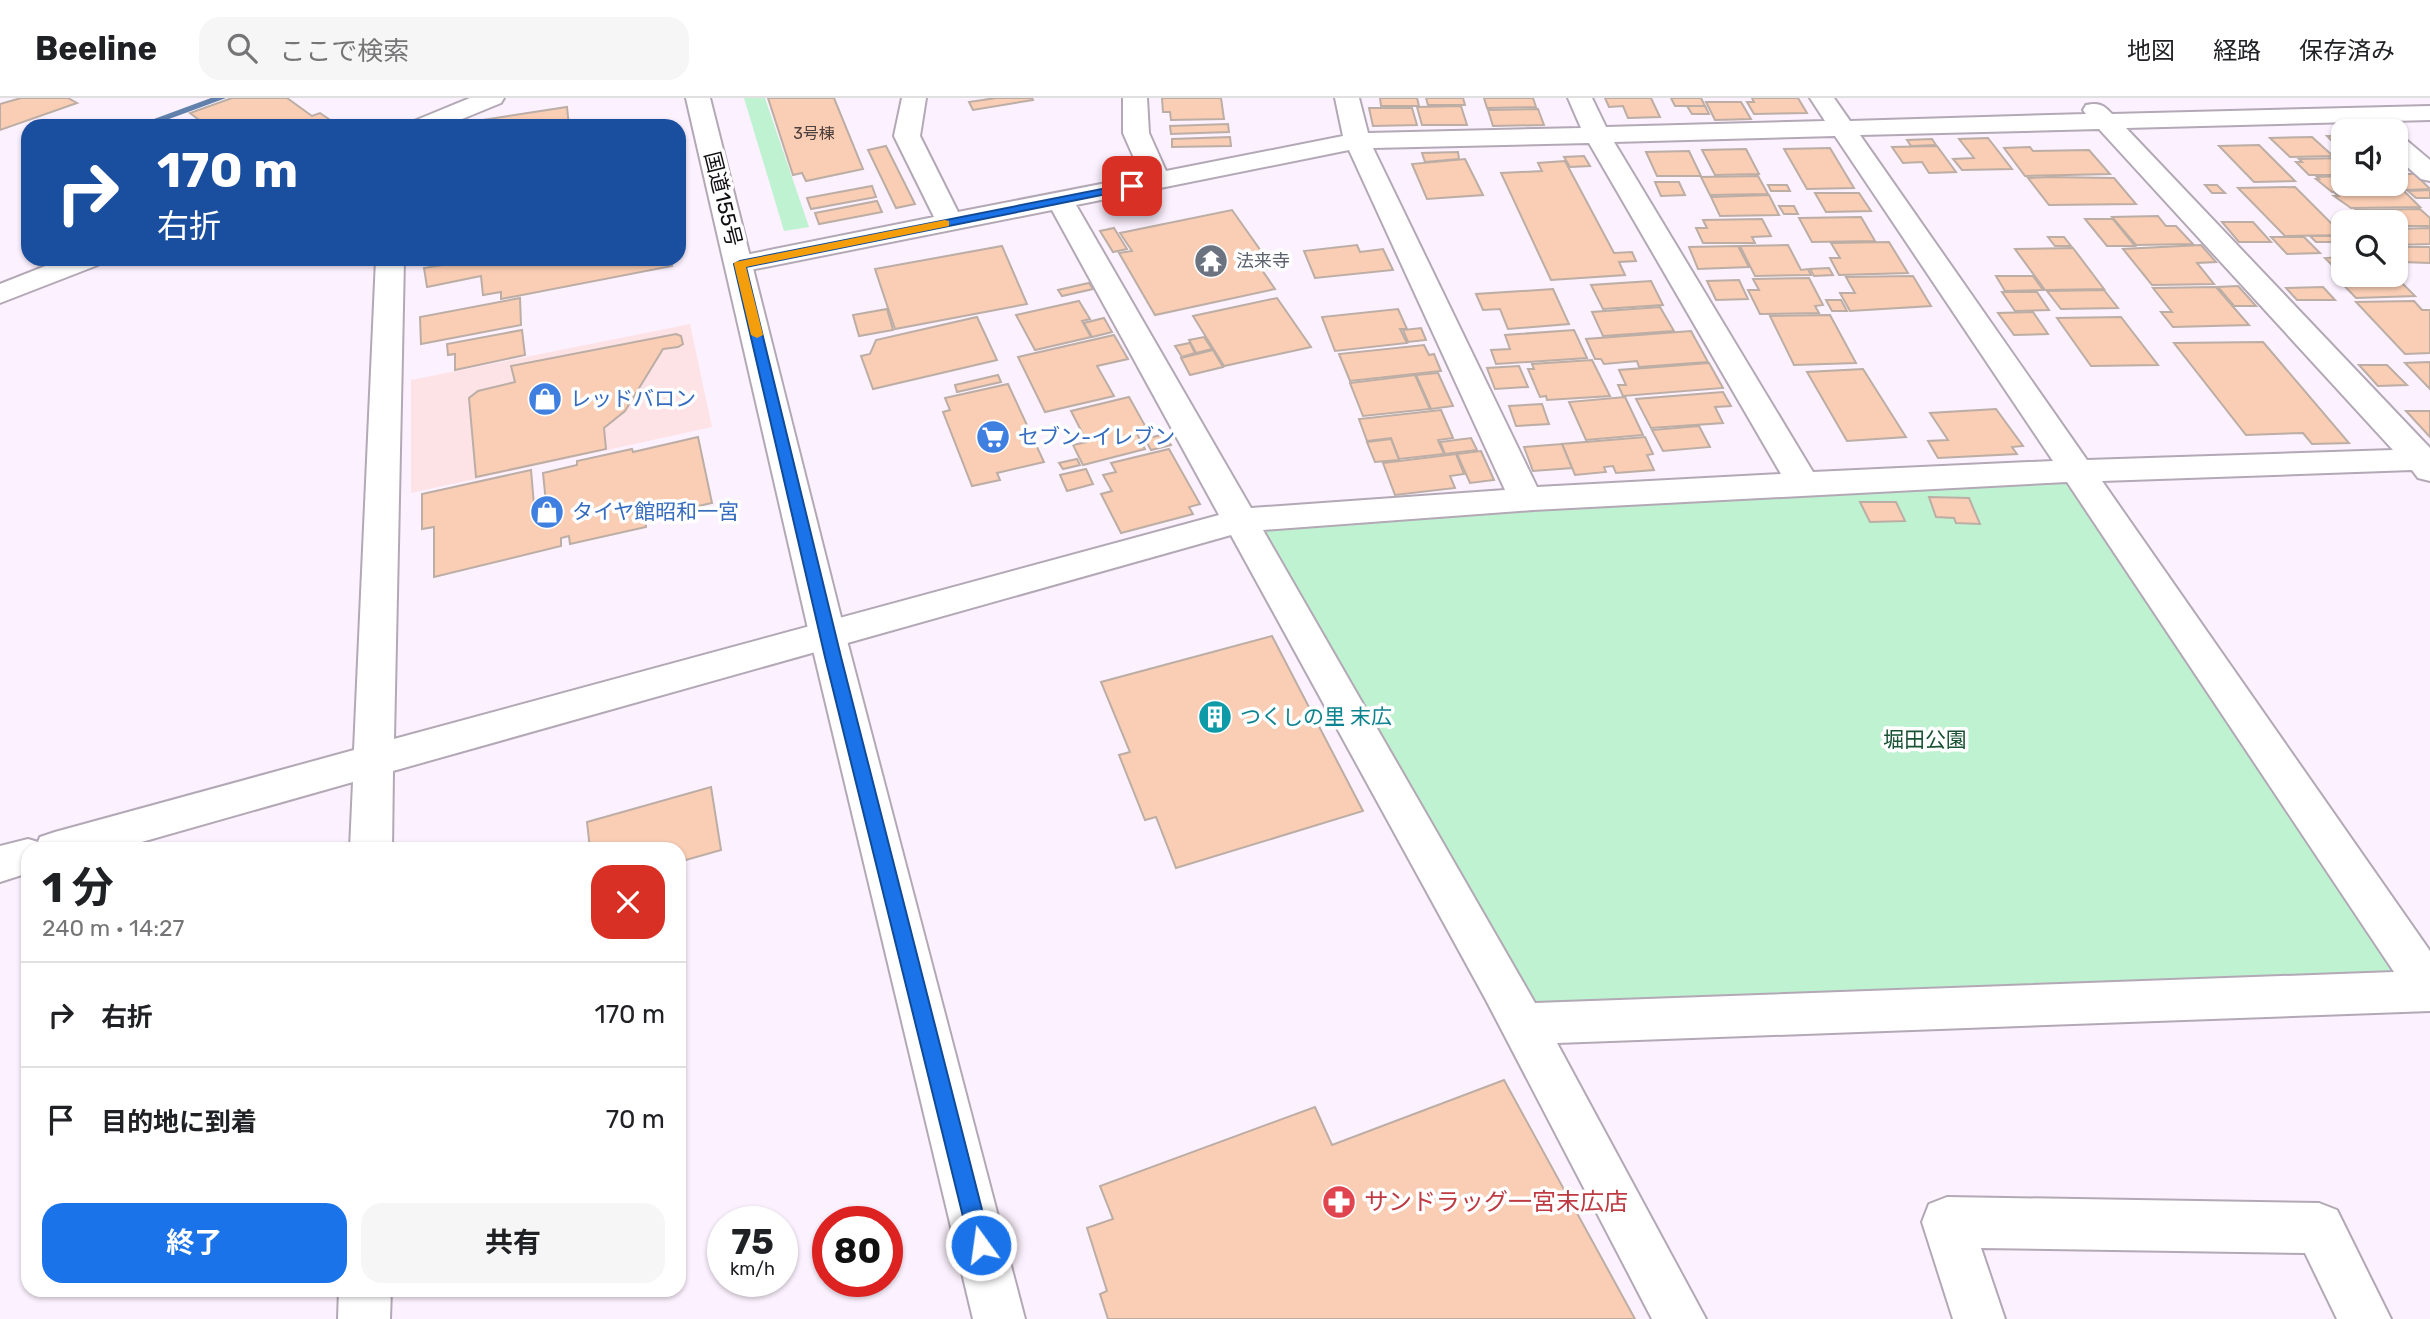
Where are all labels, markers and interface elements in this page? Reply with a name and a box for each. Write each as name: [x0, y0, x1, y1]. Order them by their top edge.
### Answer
search box: [199, 17, 689, 80]
text: Beeline: [35, 29, 157, 68]
icon: search: [223, 29, 261, 67]
text: ここで検索: [279, 36, 409, 67]
text: 地図: [2127, 37, 2175, 65]
text: 経路: [2213, 37, 2261, 65]
text: 保存済み: [2299, 37, 2395, 65]
map controls: [2331, 119, 2408, 287]
button: sound: [2331, 119, 2408, 196]
house number: 3号棟: [793, 124, 835, 143]
text: 170 m: [157, 141, 298, 199]
icon: right: [42, 147, 133, 238]
street label: 国道155号: [700, 149, 747, 249]
pin: [1102, 156, 1162, 216]
icon: arrive: [1113, 167, 1151, 205]
text: 右折: [157, 207, 221, 245]
button: search: [2331, 210, 2408, 287]
temple icon: 法来寺: [1192, 242, 1230, 280]
place label: 法来寺: [1236, 250, 1290, 272]
shop icon: レッドバロン: [526, 380, 564, 418]
place label: レッドバロン: [570, 386, 696, 411]
supermarket icon: セブン-イレブン: [974, 418, 1012, 456]
place label: セブン-イレブン: [1018, 424, 1175, 449]
shop icon: タイヤ館昭和一宮: [528, 493, 566, 531]
place label: タイヤ館昭和一宮: [572, 499, 739, 524]
building icon: つくしの里 末広: [1196, 698, 1234, 736]
place label: つくしの里 末広: [1240, 704, 1392, 729]
park label: 堀田公園: [1883, 727, 1967, 752]
text: 1 分: [42, 863, 114, 913]
button: close: [591, 865, 665, 939]
text: 240 m · 14:27: [42, 914, 184, 942]
icon: right: [42, 996, 80, 1034]
text: 170 m: [595, 999, 665, 1030]
text: 右折: [101, 1002, 153, 1033]
icon: arrive: [42, 1101, 80, 1139]
text: 70 m: [606, 1104, 665, 1135]
text: 目的地に到着: [101, 1107, 257, 1138]
pharmacy icon: サンドラッグ一宮末広店: [1320, 1183, 1358, 1221]
place label: サンドラッグ一宮末広店: [1364, 1188, 1628, 1216]
button: 終了: [42, 1203, 347, 1283]
button: 共有: [361, 1203, 665, 1283]
speed limit sign: 80: [812, 1206, 903, 1297]
position arrow: [944, 1208, 1018, 1282]
text: 75: [731, 1221, 774, 1263]
text: km/h: [730, 1258, 775, 1280]

